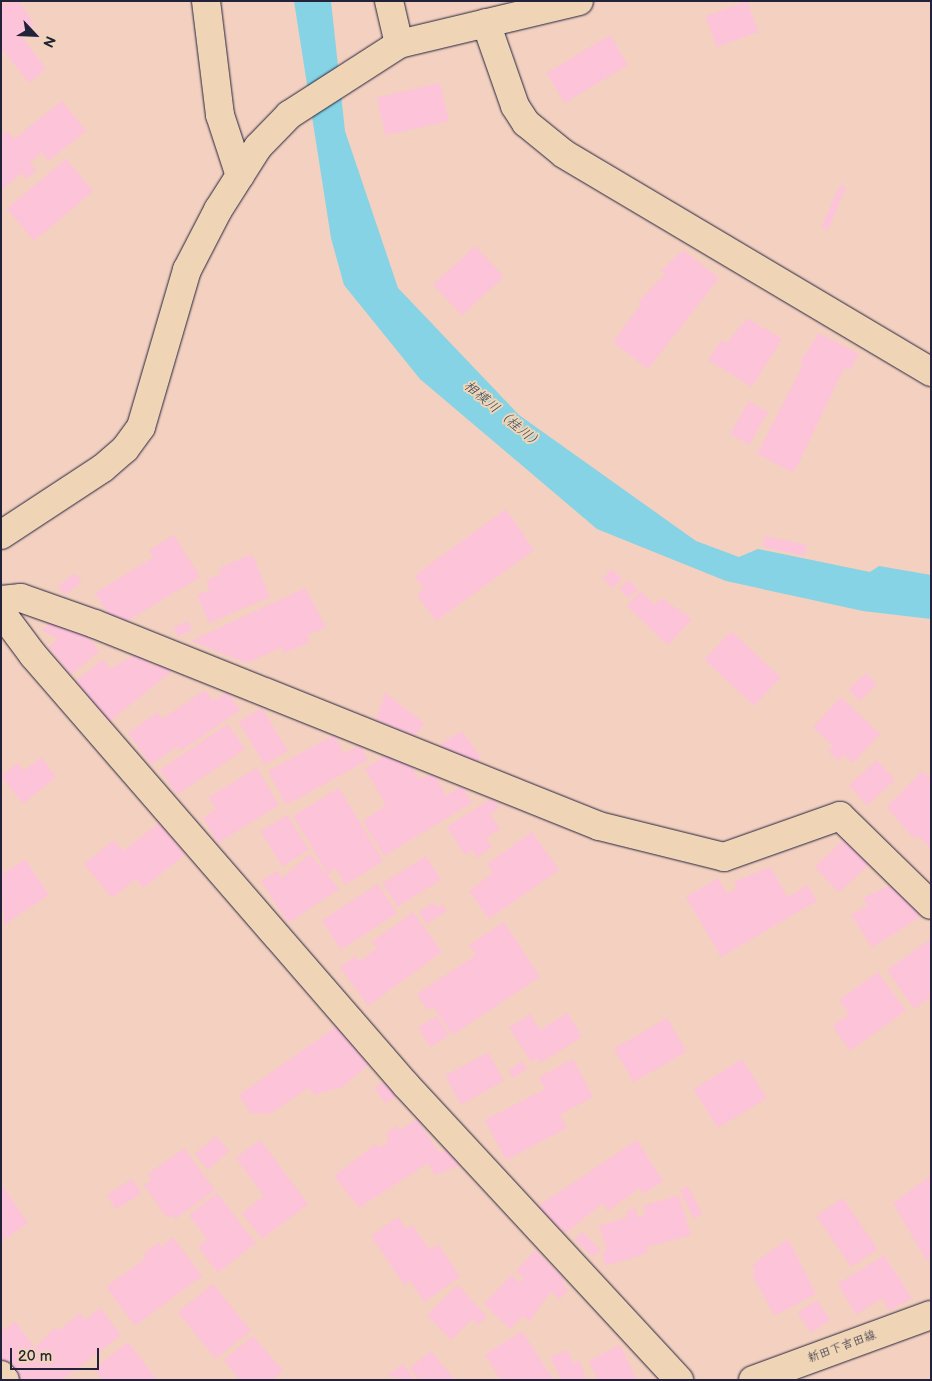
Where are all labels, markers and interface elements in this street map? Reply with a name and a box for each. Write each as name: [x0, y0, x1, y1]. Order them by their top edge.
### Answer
north arrow: [10, 10, 60, 60]
text: N: [39, 33, 59, 50]
water label: 相模川（桂川）: [460, 377, 546, 453]
street label: 新田下吉田線: [806, 1328, 878, 1366]
scale bar: [12, 1338, 101, 1370]
text: 20 m: [18, 1347, 52, 1366]

